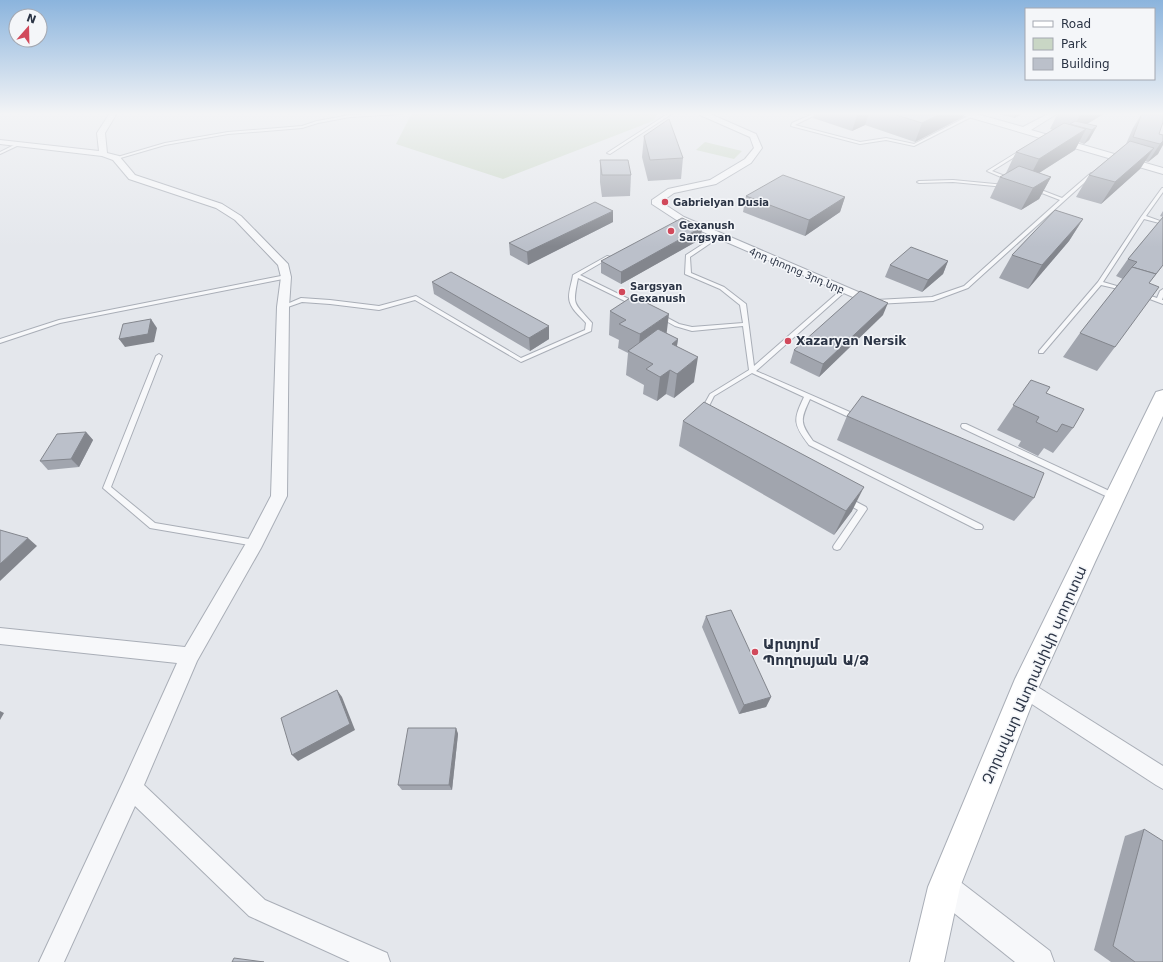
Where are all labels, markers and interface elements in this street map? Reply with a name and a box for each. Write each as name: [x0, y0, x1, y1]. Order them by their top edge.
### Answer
north arrow: [8, 8, 48, 48]
legend: [1025, 8, 1155, 80]
text: N: [25, 11, 38, 27]
text: Road: [1061, 17, 1091, 31]
text: Park: [1061, 37, 1087, 51]
text: Building: [1061, 57, 1110, 71]
marker: Gabrielyan Dusia: [660, 197, 670, 207]
place label: Gabrielyan Dusia: [673, 197, 769, 208]
place label: Gexanush Sargsyan: [679, 220, 735, 243]
marker: Gexanush Sargsyan: [666, 226, 676, 236]
street label: 4րդ փողոց 3րդ նրբ: [748, 245, 846, 296]
place label: Sargsyan Gexanush: [630, 281, 686, 304]
marker: Sargsyan Gexanush: [617, 287, 627, 297]
place label: Xazaryan Nersik: [796, 334, 907, 348]
marker: Xazaryan Nersik: [783, 336, 793, 346]
street label: Զորավար Անդրանիկի պողոտա: [979, 564, 1089, 786]
place label: Արտյոմ Պողոսյան Ա/Ձ: [763, 636, 869, 668]
marker: Արտյոմ Պողոսյան Ա/Ձ: [750, 647, 760, 657]

